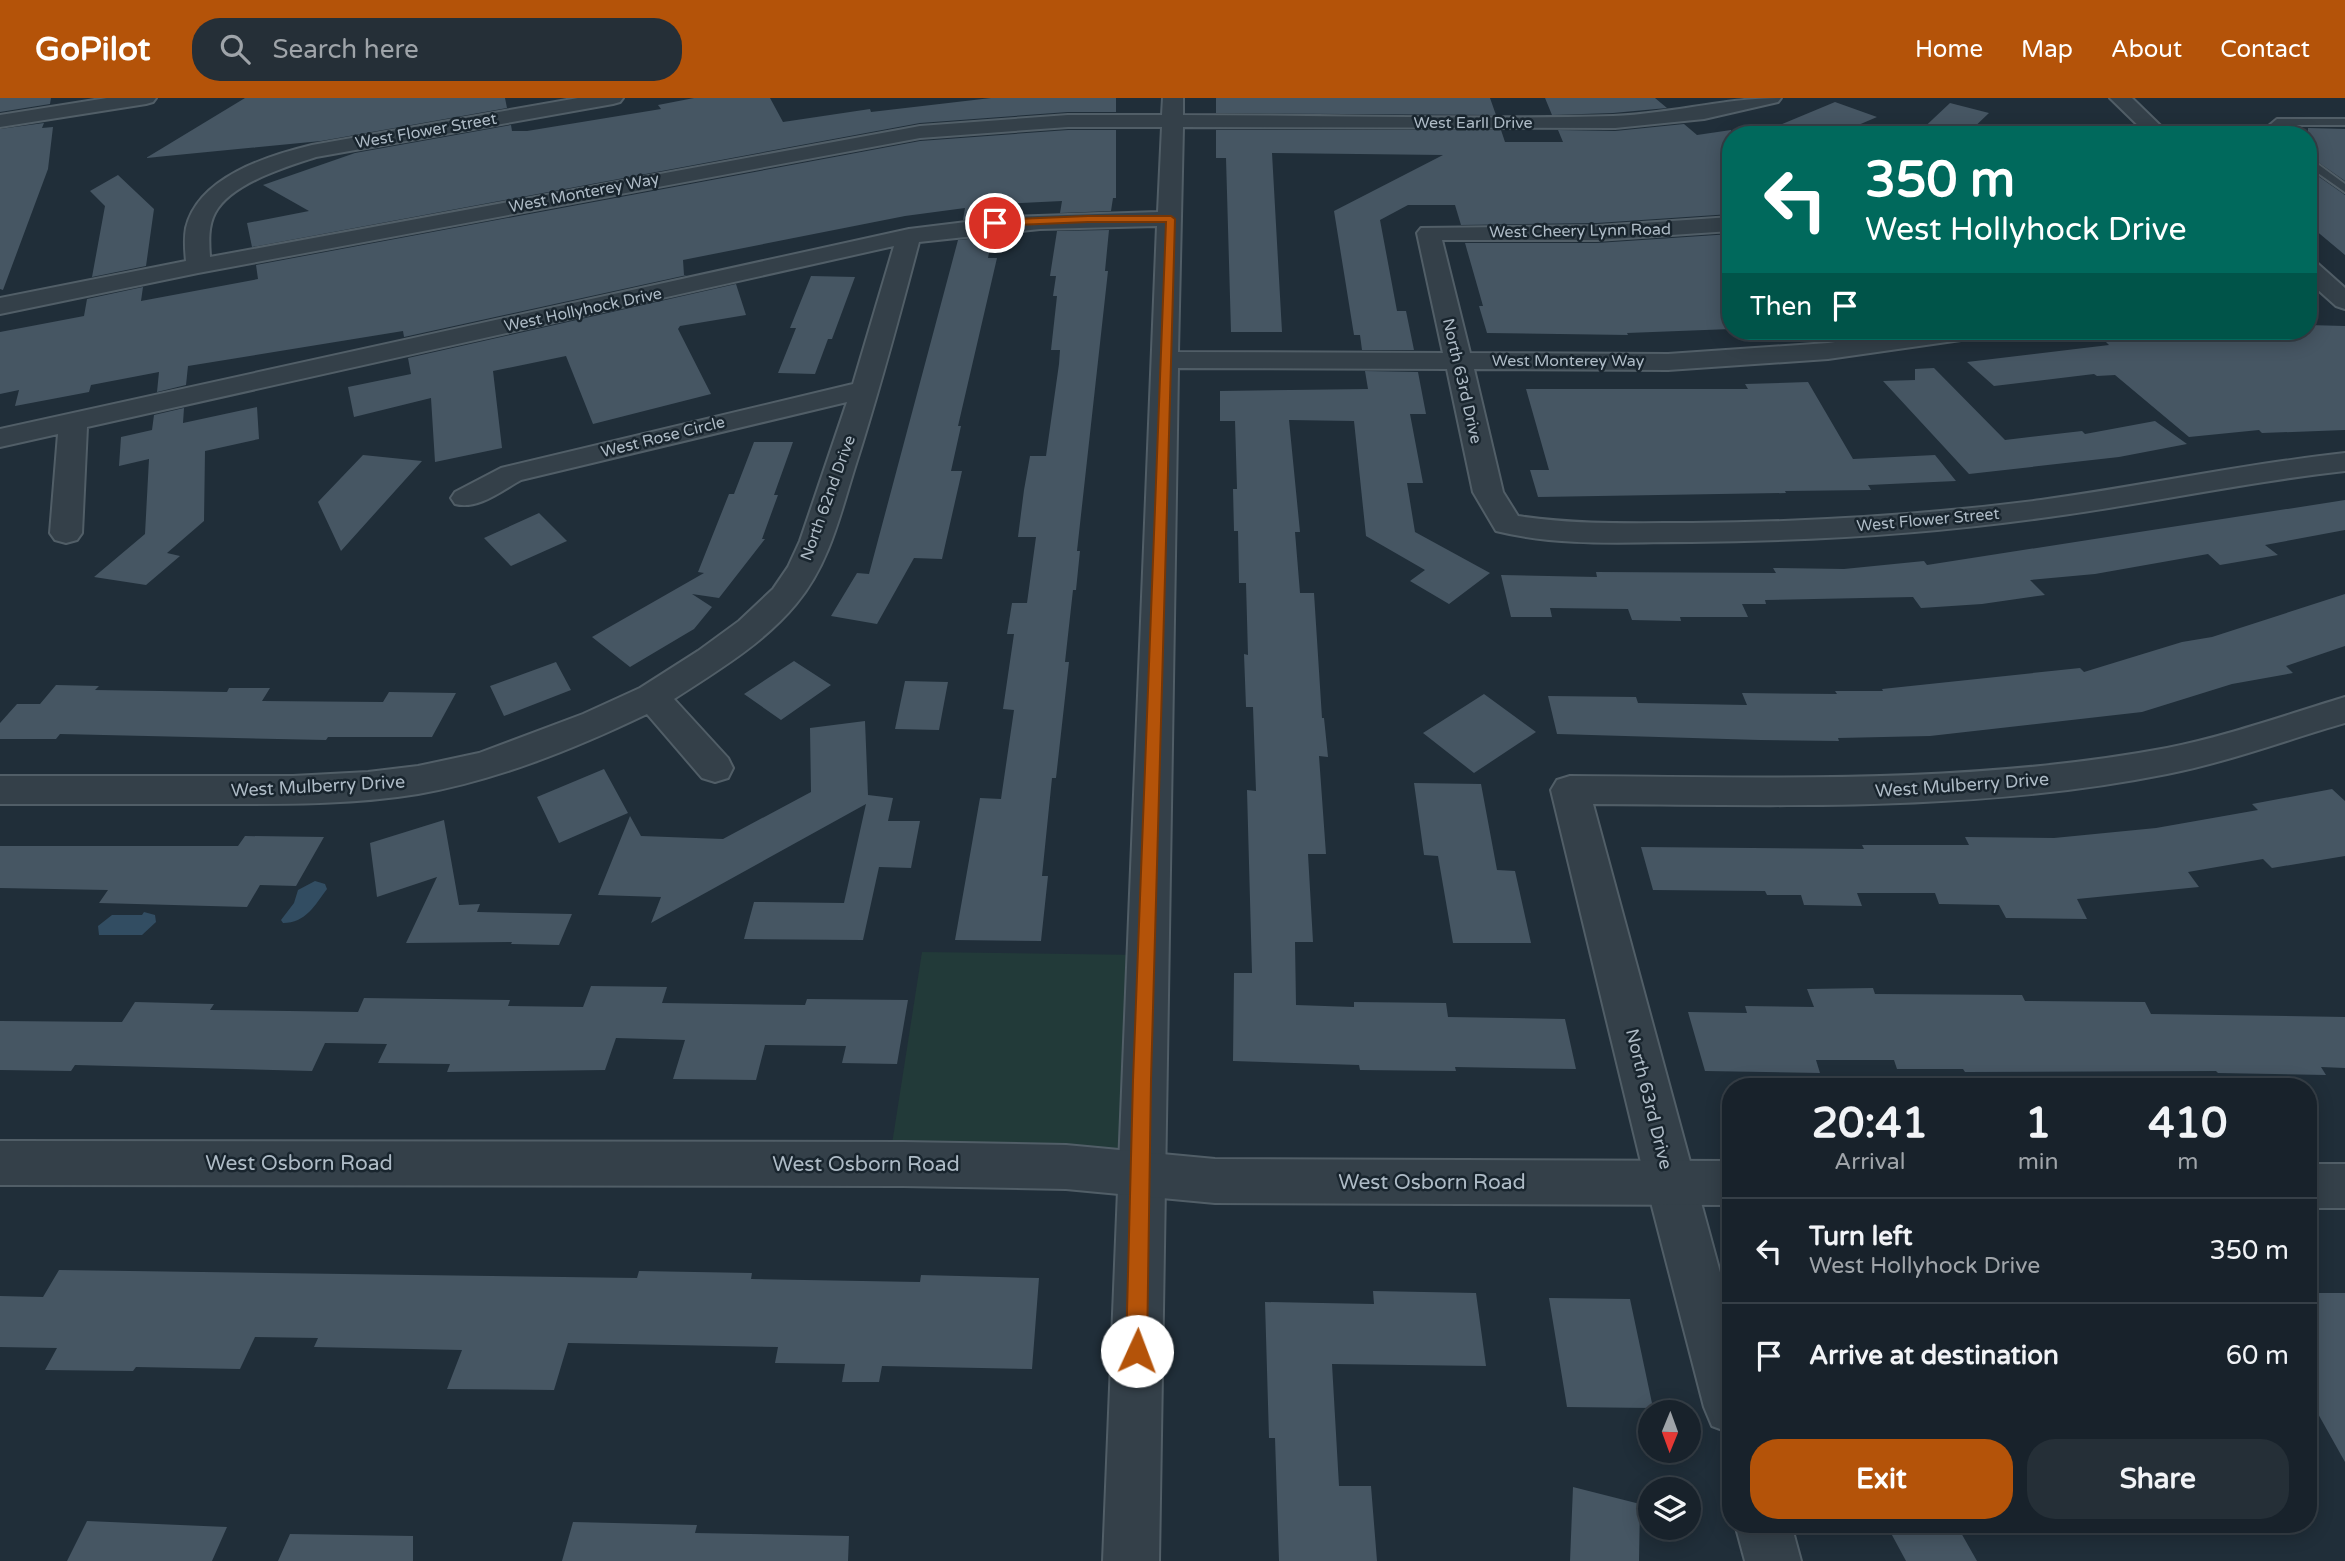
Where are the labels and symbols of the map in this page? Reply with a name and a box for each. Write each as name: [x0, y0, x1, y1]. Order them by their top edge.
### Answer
street label: West Flower Street: [354, 109, 498, 153]
street label: West Earll Drive: [1413, 113, 1533, 133]
street label: West Monterey Way: [507, 169, 661, 217]
pin: [965, 193, 1025, 253]
street label: West Cheery Lynn Road: [1489, 219, 1671, 243]
street label: West Hollyhock Drive: [502, 283, 664, 337]
street label: North 63rd Drive: [1438, 316, 1486, 446]
street label: West Monterey Way: [1492, 351, 1645, 371]
street label: West Rose Circle: [599, 412, 727, 462]
street label: North 62nd Drive: [796, 433, 860, 563]
street label: West Flower Street: [1856, 504, 2000, 536]
street label: West Mulberry Drive: [1874, 768, 2050, 802]
street label: West Mulberry Drive: [230, 770, 406, 802]
street label: North 63rd Drive: [1621, 1026, 1677, 1172]
street label: West Osborn Road: [205, 1151, 393, 1176]
street label: West Osborn Road: [772, 1152, 960, 1177]
street label: West Osborn Road: [1338, 1170, 1526, 1195]
position arrow: [1100, 1314, 1174, 1388]
north arrow: [1638, 1400, 1701, 1463]

